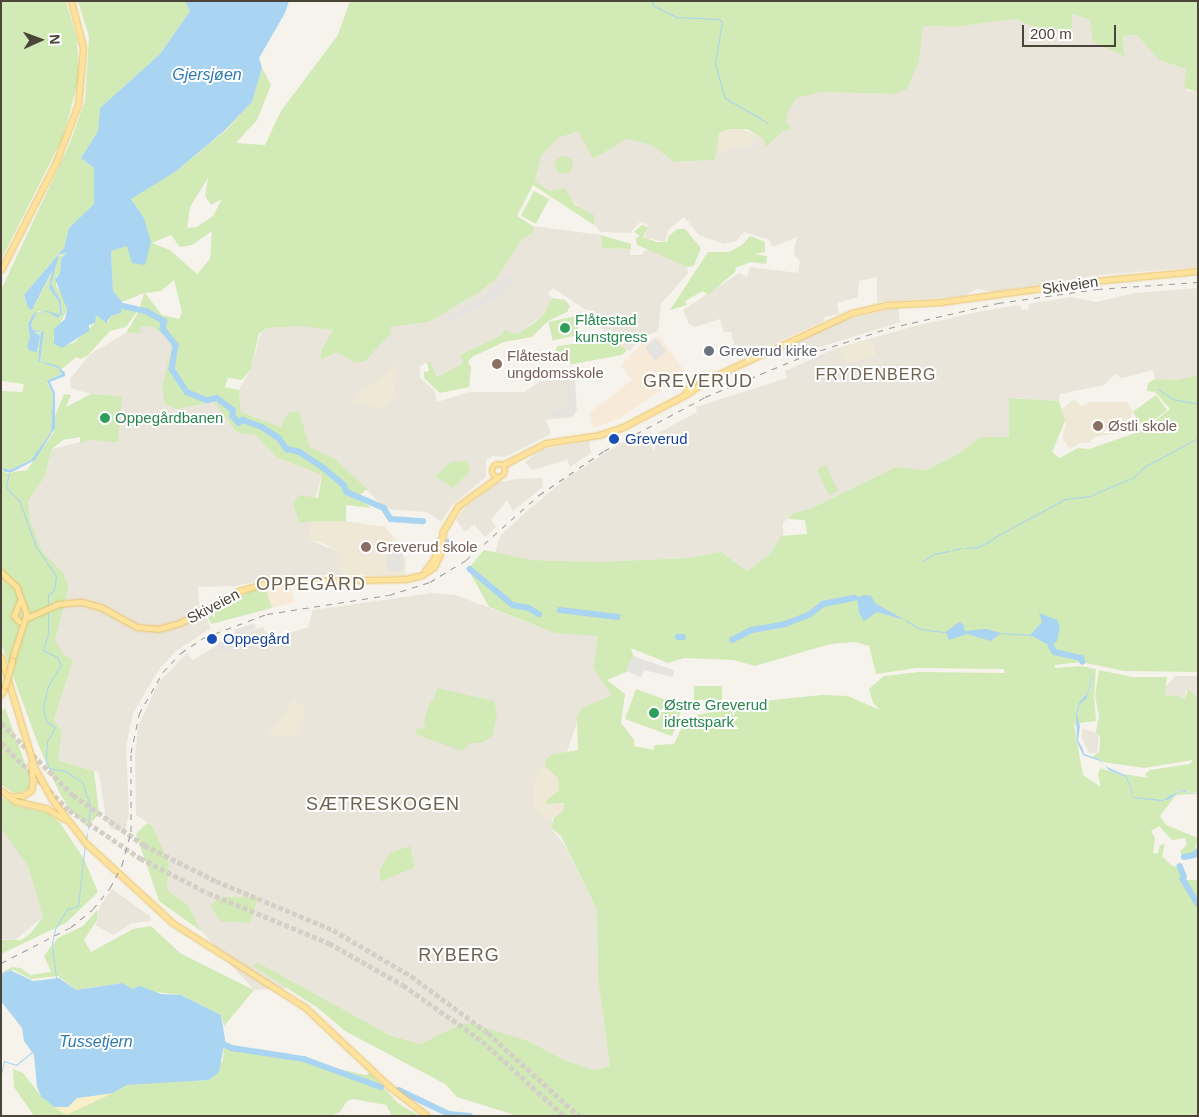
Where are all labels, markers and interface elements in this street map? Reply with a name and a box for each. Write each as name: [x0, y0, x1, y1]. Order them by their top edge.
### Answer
north arrow: [15, 15, 65, 65]
scale bar: [1024, 15, 1118, 47]
text: 200 m: [1030, 25, 1072, 42]
text: N: [47, 34, 63, 45]
water label: Gjersjøen: [172, 65, 242, 85]
street label: Skiveien: [1041, 272, 1099, 298]
place label: Flåtestad kunstgress: [575, 310, 648, 345]
marker: Flåtestad kunstgress: [559, 322, 571, 334]
place label: Greverud kirke: [719, 342, 817, 360]
marker: Greverud kirke: [703, 345, 715, 357]
place label: Flåtestad ungdomsskole: [507, 346, 604, 381]
marker: Flåtestad ungdomsskole: [491, 358, 503, 370]
district label: FRYDENBERG: [814, 365, 938, 385]
district label: GREVERUD: [642, 370, 754, 392]
place label: Oppegårdbanen: [115, 409, 223, 427]
marker: Oppegårdbanen: [99, 412, 111, 424]
place label: Østli skole: [1108, 417, 1177, 435]
marker: Østli skole: [1092, 420, 1104, 432]
place label: Greverud: [625, 430, 688, 448]
marker: Greverud: [607, 432, 621, 446]
place label: Greverud skole: [376, 538, 478, 556]
marker: Greverud skole: [360, 541, 372, 553]
district label: OPPEGÅRD: [255, 573, 367, 595]
street label: Skiveien: [184, 585, 242, 627]
place label: Oppegård: [223, 630, 290, 648]
marker: Oppegård: [205, 632, 219, 646]
place label: Østre Greverud idrettspark: [664, 695, 767, 730]
marker: Østre Greverud idrettspark: [648, 707, 660, 719]
district label: SÆTRESKOGEN: [305, 793, 461, 815]
district label: RYBERG: [417, 944, 501, 966]
water label: Tussetjern: [59, 1032, 133, 1052]

